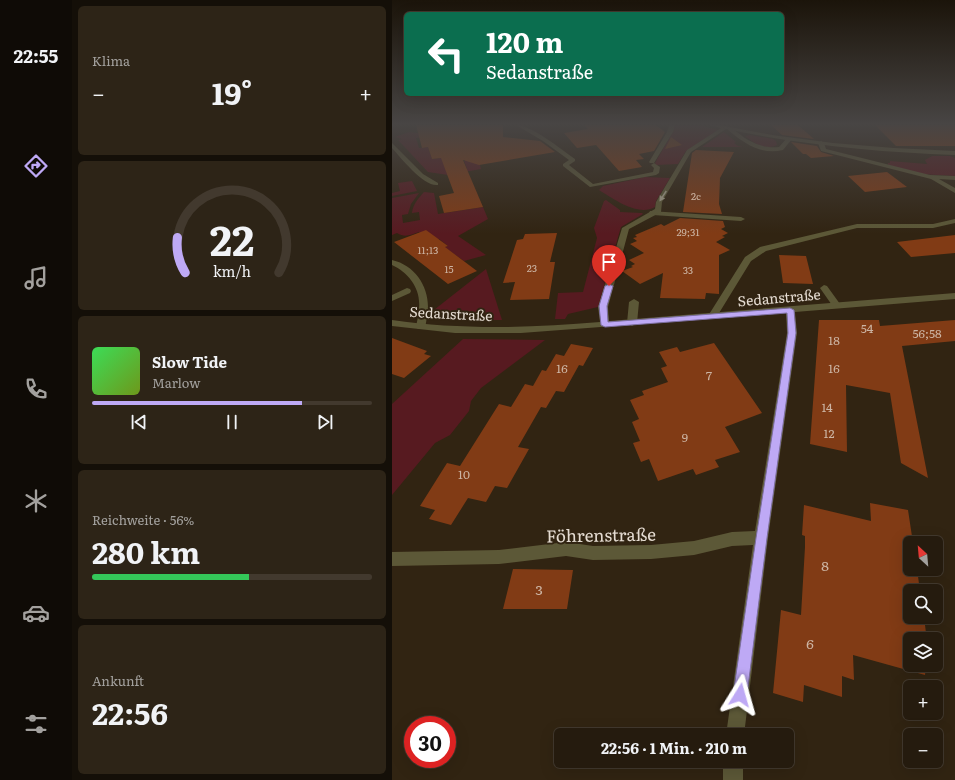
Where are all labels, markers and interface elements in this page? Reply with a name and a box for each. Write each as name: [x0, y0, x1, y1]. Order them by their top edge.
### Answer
text: 120 m: [486, 20, 563, 62]
icon: left: [420, 28, 472, 80]
text: 22:55: [14, 42, 58, 69]
text: Klima: [92, 51, 130, 70]
text: Sedanstraße: [486, 58, 593, 85]
text: 19°: [212, 70, 252, 114]
text: −: [92, 76, 105, 109]
text: +: [359, 76, 372, 109]
icon: directions: [22, 152, 50, 180]
house number: 2c: [691, 188, 701, 203]
one-way arrow: [659, 191, 667, 201]
text: 22: [210, 207, 254, 269]
house number: 29;31: [677, 224, 699, 239]
house number: 11;13: [418, 242, 438, 257]
pin: [592, 245, 626, 286]
icon: arrive: [598, 251, 620, 273]
text: km/h: [213, 260, 252, 281]
house number: 23: [527, 260, 537, 275]
house number: 15: [444, 261, 454, 276]
house number: 33: [683, 262, 693, 277]
icon: music: [22, 264, 50, 292]
street label: Sedanstraße: [737, 283, 821, 311]
street label: Sedanstraße: [409, 301, 493, 325]
house number: 54: [861, 319, 874, 337]
house number: 56;58: [912, 324, 942, 342]
house number: 18: [828, 331, 840, 349]
text: Slow Tide: [152, 350, 227, 373]
house number: 16: [556, 359, 568, 377]
house number: 16: [828, 359, 840, 377]
house number: 7: [706, 366, 712, 384]
text: Marlow: [152, 373, 200, 392]
icon: phone: [22, 375, 50, 403]
house number: 14: [821, 398, 833, 416]
icon: previous: [128, 411, 150, 433]
icon: pause: [221, 411, 243, 433]
icon: next: [314, 411, 336, 433]
house number: 12: [824, 424, 834, 442]
house number: 9: [682, 428, 688, 446]
house number: 10: [458, 465, 470, 483]
icon: climate: [22, 487, 50, 515]
text: Reichweite · 56%: [92, 510, 194, 529]
street label: Föhrenstraße: [546, 521, 656, 547]
text: 280 km: [92, 529, 200, 573]
north arrow: [903, 536, 943, 576]
map controls: [903, 536, 943, 768]
house number: 8: [821, 555, 829, 575]
house number: 3: [535, 579, 543, 599]
button: search: [903, 584, 943, 624]
icon: car: [22, 599, 50, 627]
button: layers: [903, 632, 943, 672]
house number: 6: [806, 633, 814, 653]
text: Ankunft: [92, 671, 144, 690]
position arrow: [719, 674, 761, 716]
button: +: [903, 680, 943, 720]
text: 22:56: [92, 690, 168, 734]
icon: filters: [22, 710, 50, 738]
speed limit sign: 30: [404, 716, 456, 768]
button: −: [903, 728, 943, 768]
text: 22:56 · 1 Min. · 210 m: [601, 736, 747, 759]

